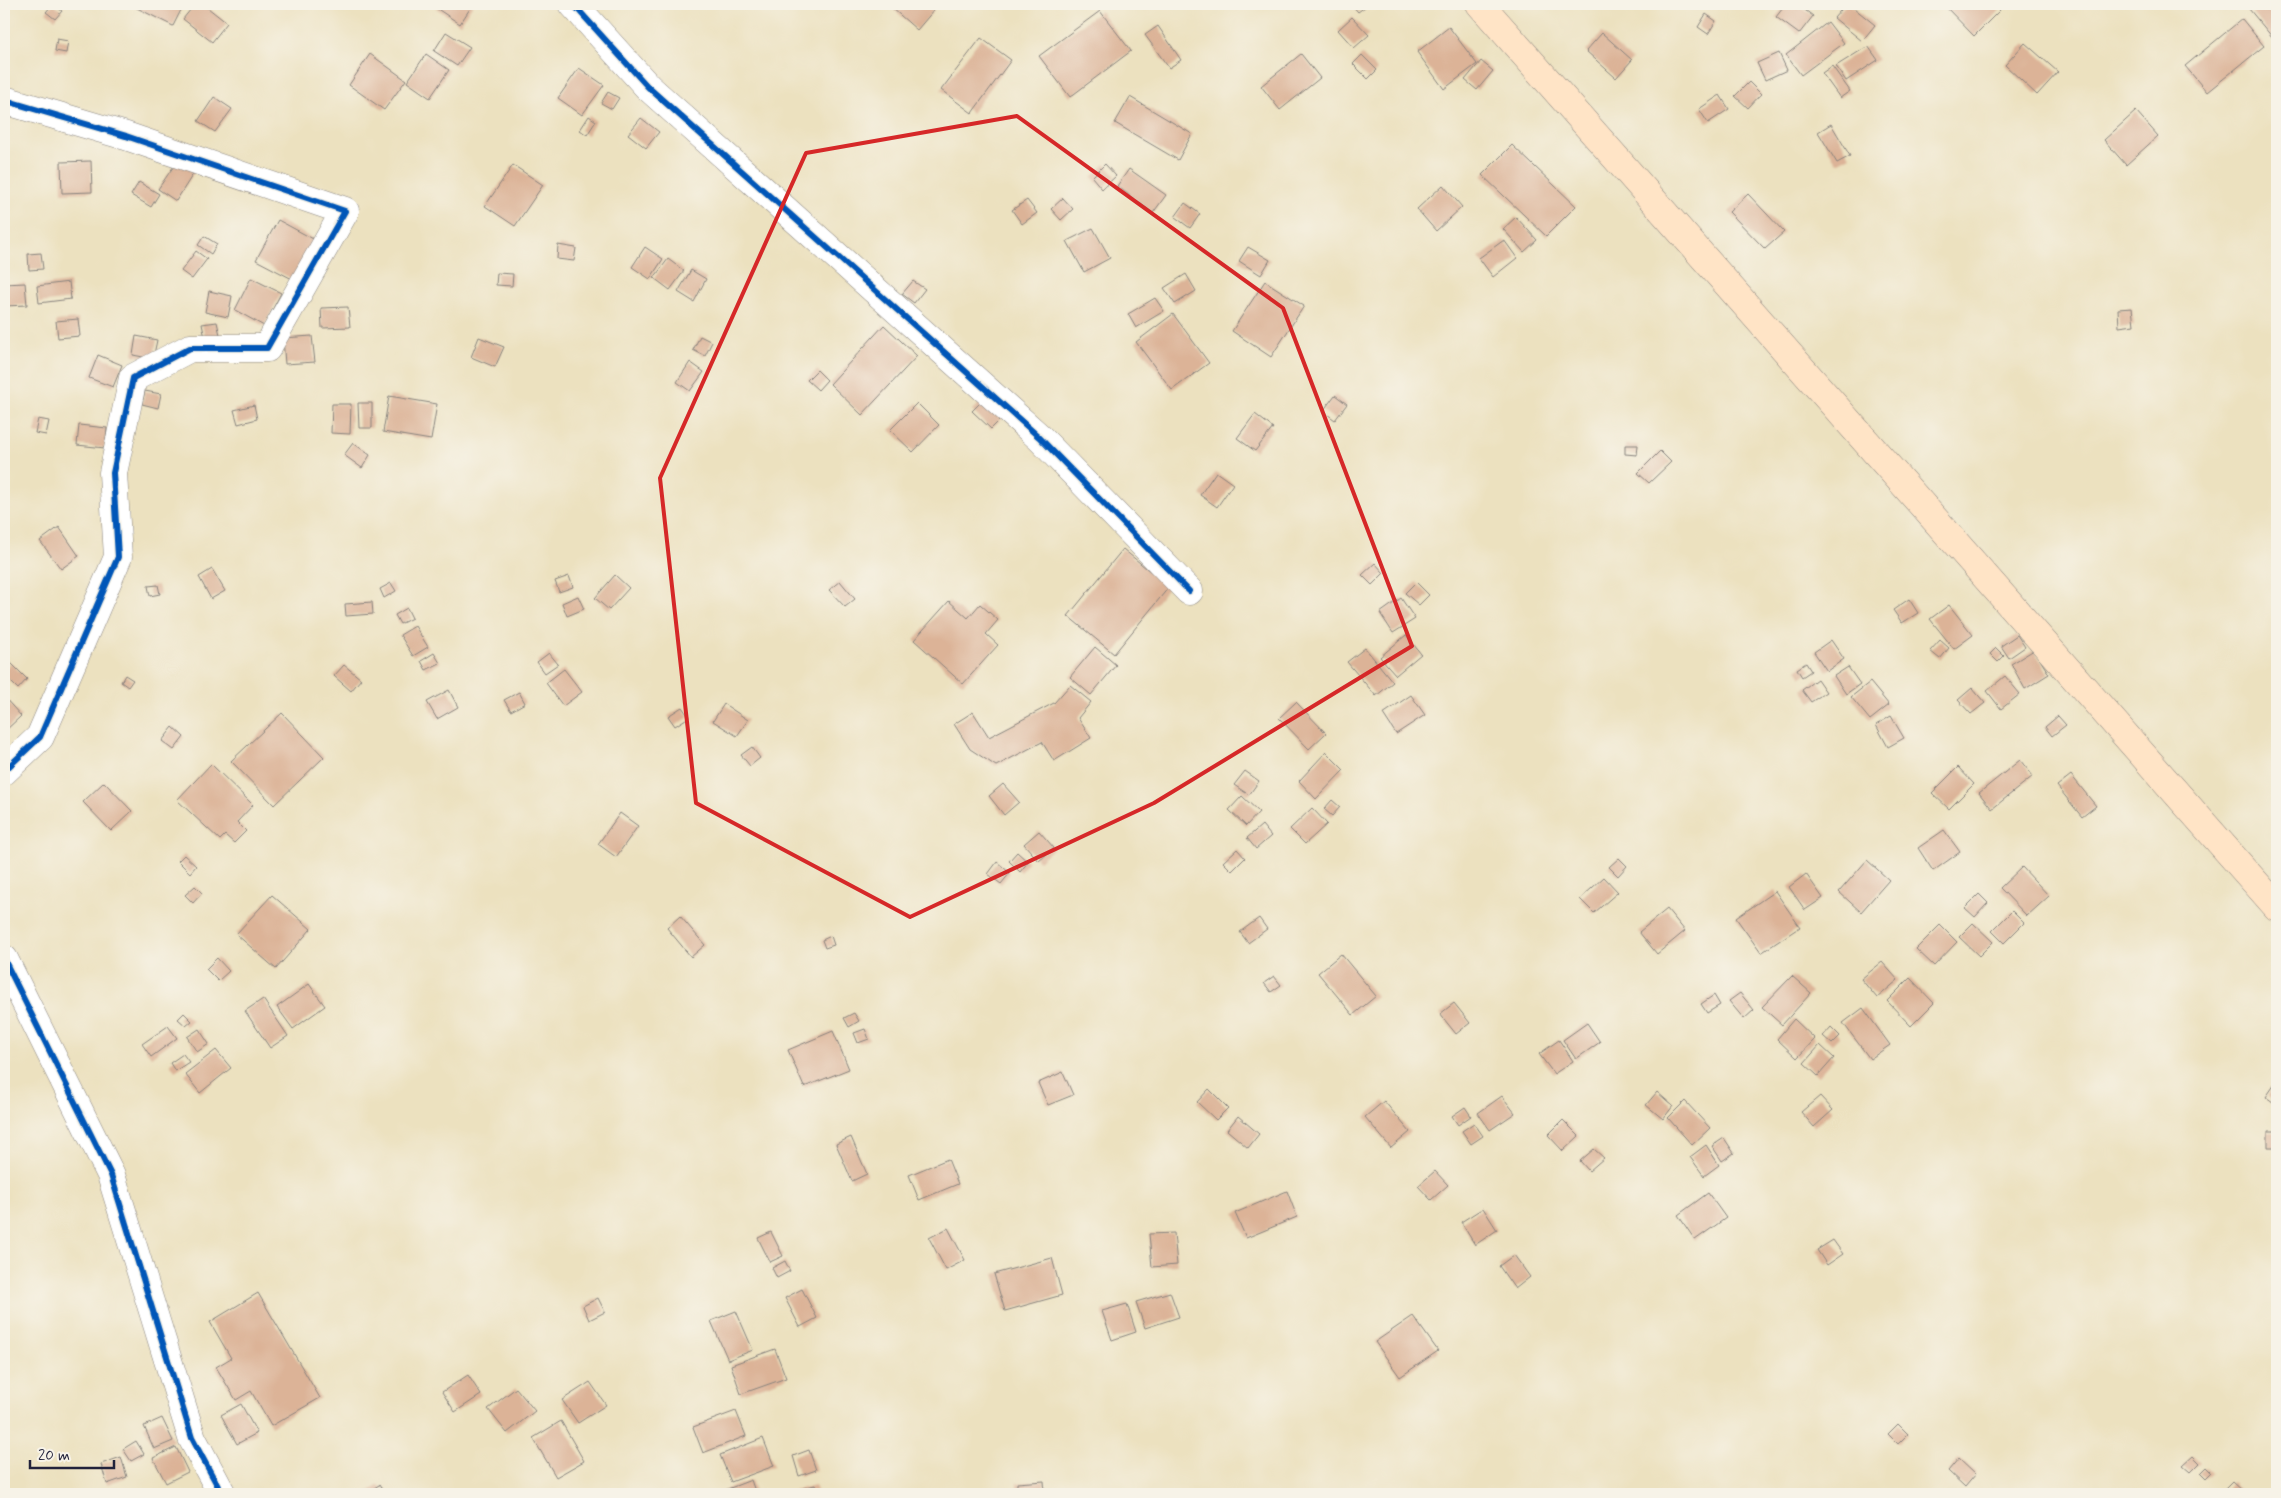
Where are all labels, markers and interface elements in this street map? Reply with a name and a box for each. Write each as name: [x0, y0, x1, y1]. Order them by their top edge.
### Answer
scale bar: [30, 1438, 114, 1470]
text: 20 m: [38, 1446, 70, 1466]

